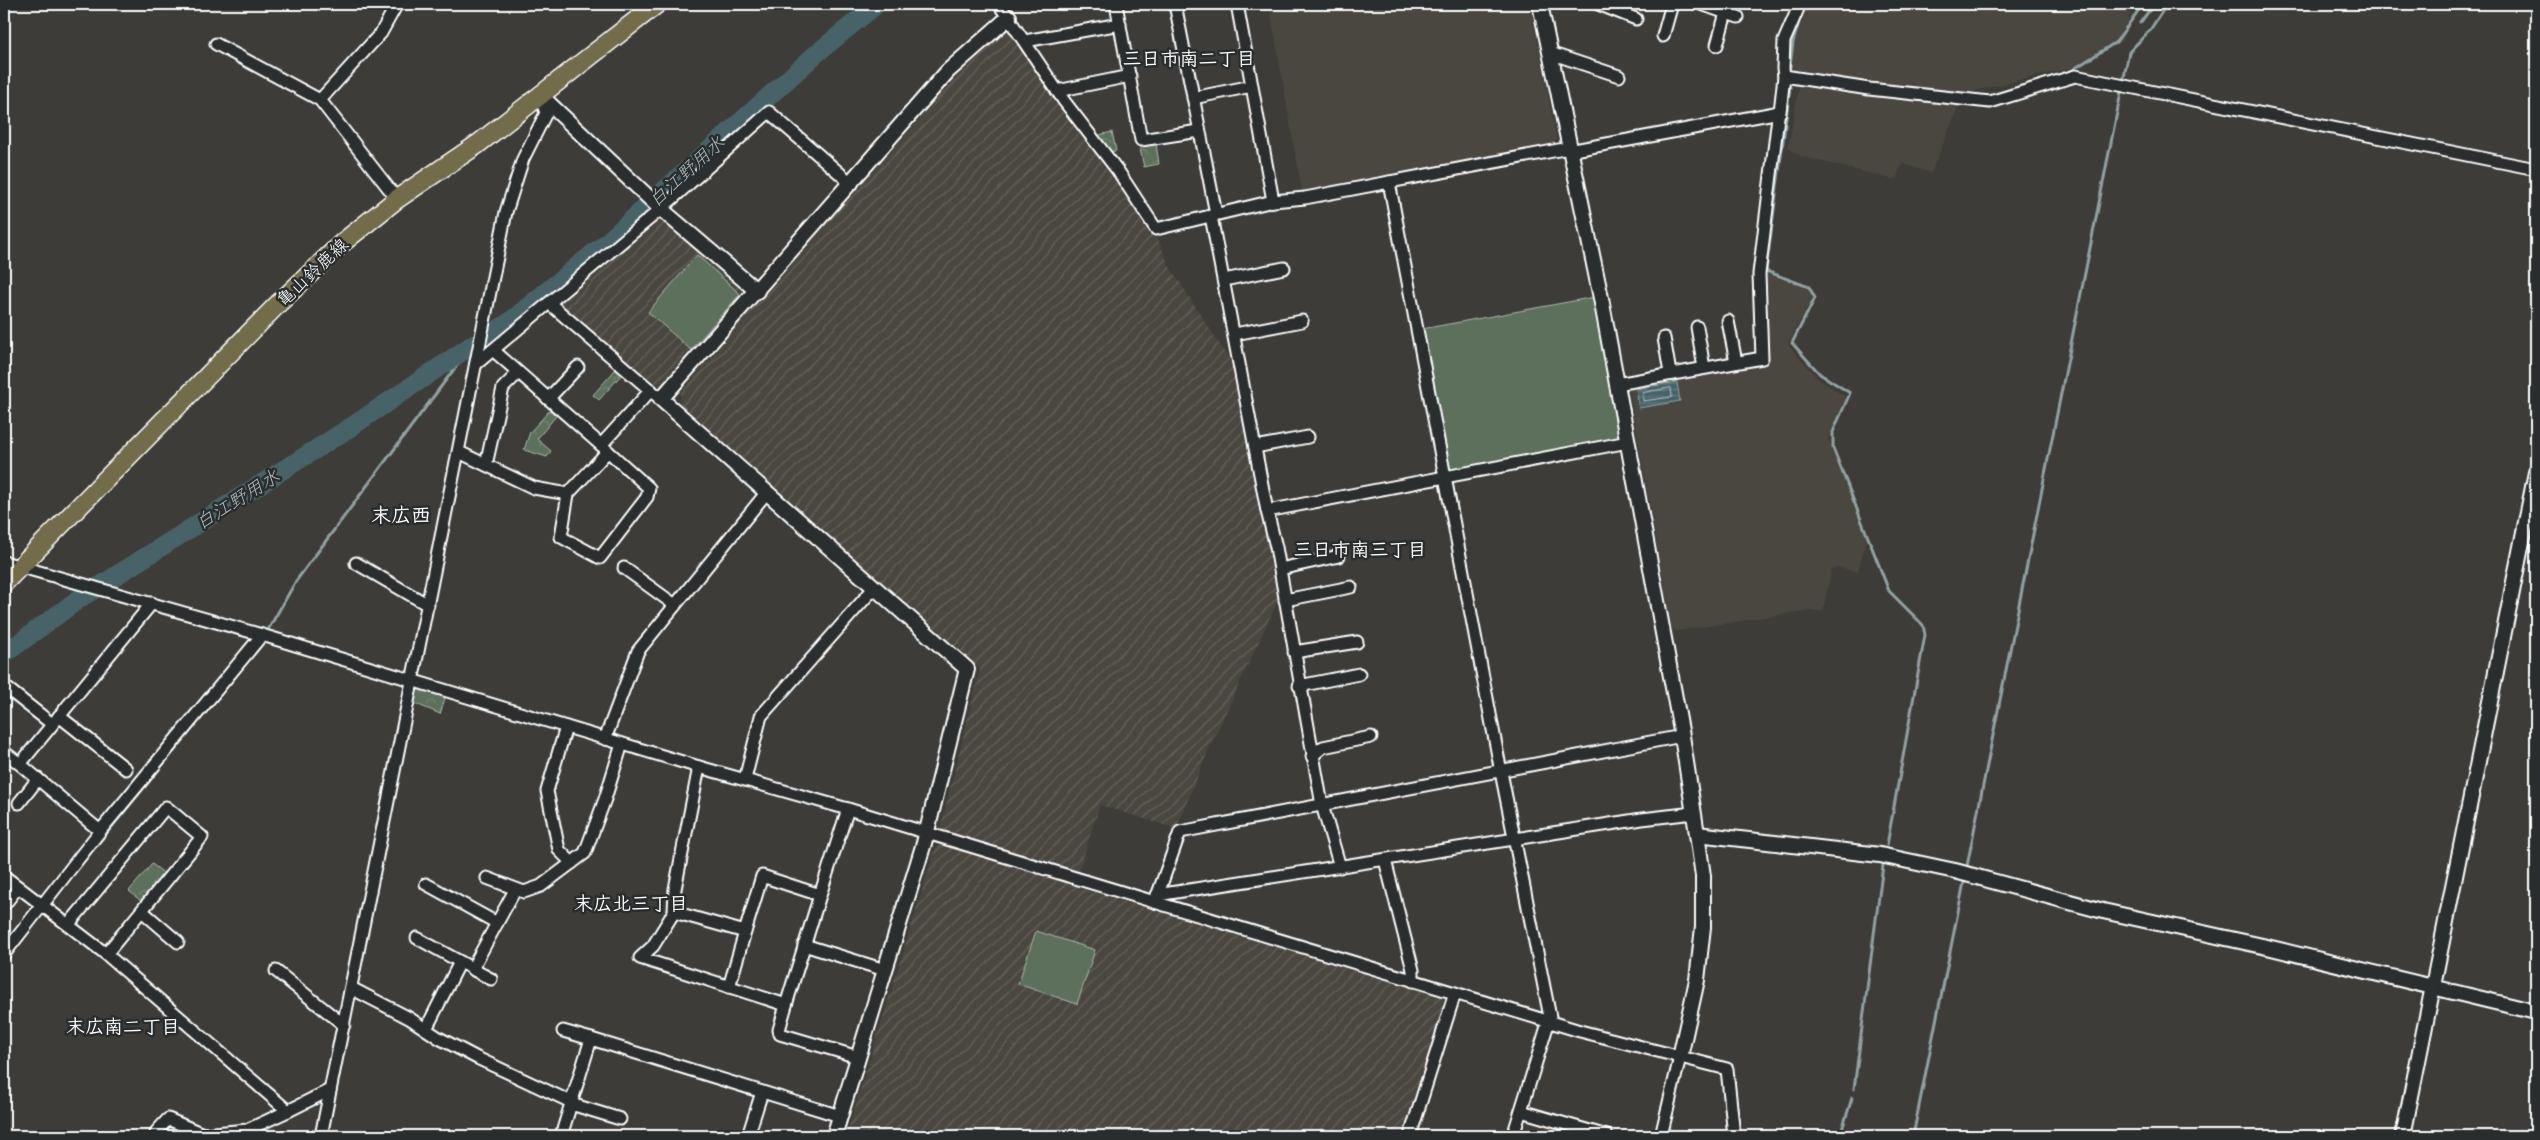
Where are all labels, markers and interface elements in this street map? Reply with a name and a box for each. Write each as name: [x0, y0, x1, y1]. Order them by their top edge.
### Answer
district label: 三日市南二丁目: [1122, 45, 1256, 71]
water label: 白江野用水: [642, 130, 730, 212]
street label: 亀山鈴鹿線: [271, 232, 353, 312]
water label: 白江野用水: [190, 463, 284, 535]
district label: 末広西: [371, 501, 431, 528]
district label: 三日市南三丁目: [1293, 536, 1427, 562]
district label: 末広北三丁目: [574, 890, 688, 916]
district label: 末広南二丁目: [66, 1013, 180, 1039]

